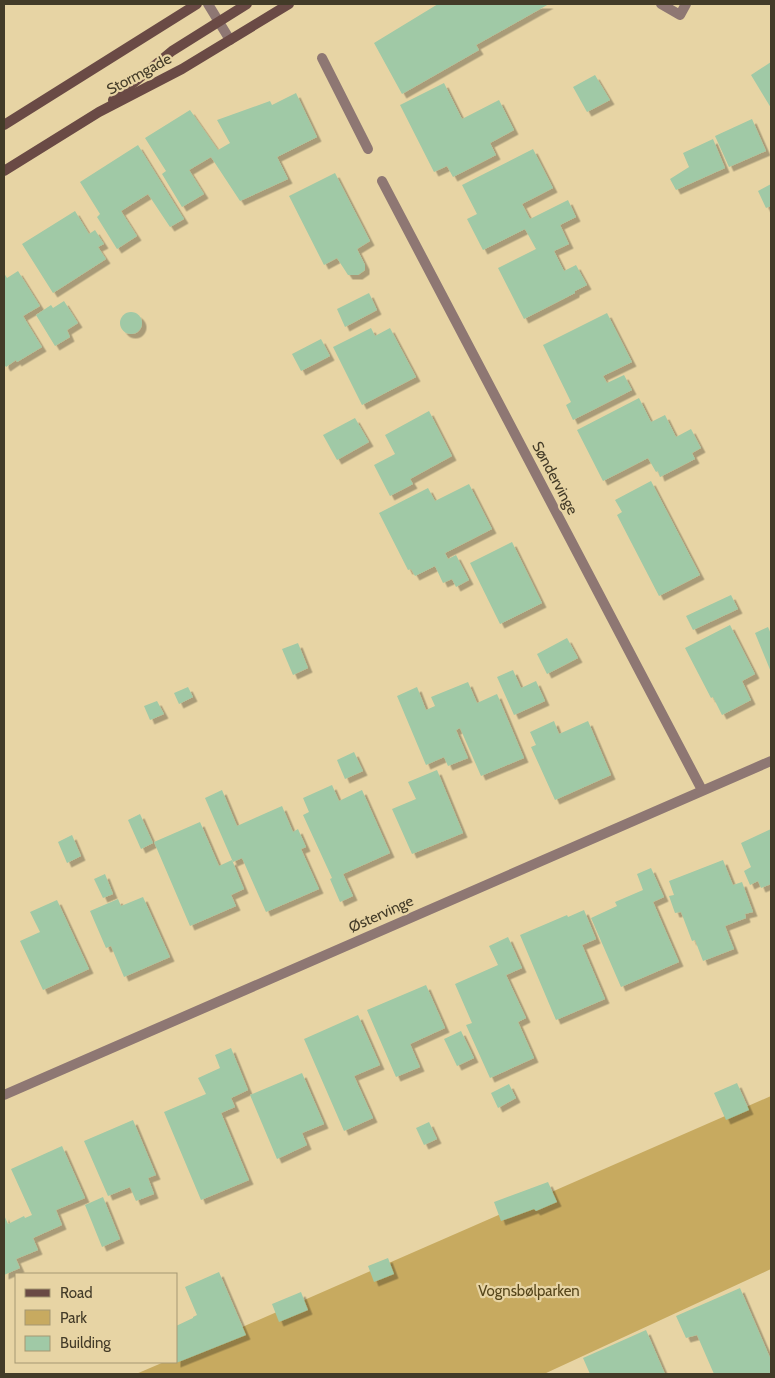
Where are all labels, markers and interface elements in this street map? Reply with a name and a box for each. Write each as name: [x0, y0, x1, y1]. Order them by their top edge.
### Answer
street label: Stormgade: [104, 49, 175, 98]
street label: Søndervinge: [528, 438, 582, 518]
street label: Østervinge: [346, 892, 417, 936]
legend: [15, 1273, 178, 1363]
park label: Vognsbølparken: [478, 1282, 580, 1300]
text: Road: [60, 1284, 93, 1302]
text: Park: [60, 1309, 87, 1327]
text: Building: [60, 1334, 111, 1352]

